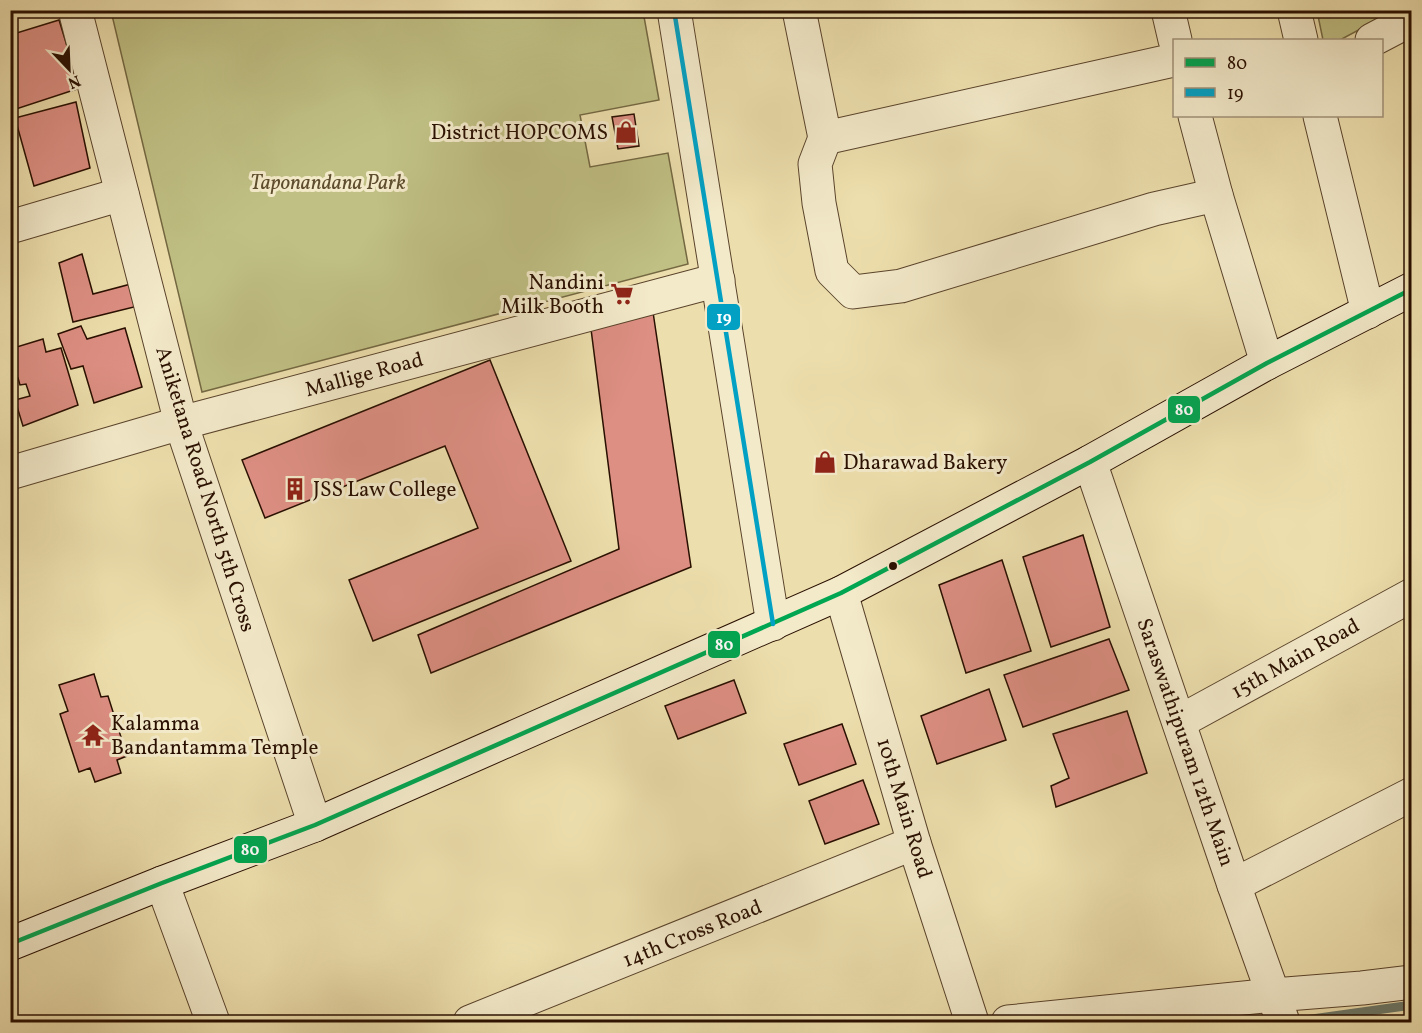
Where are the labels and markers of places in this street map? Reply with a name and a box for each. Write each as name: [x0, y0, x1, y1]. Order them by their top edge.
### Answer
place label: District HOPCOMS: [431, 119, 608, 148]
shop icon: District HOPCOMS: [613, 119, 639, 145]
place label: Nandini Milk Booth: [501, 269, 604, 322]
supermarket icon: Nandini Milk Booth: [609, 281, 635, 307]
shop icon: Dharawad Bakery: [812, 449, 838, 475]
place label: Dharawad Bakery: [843, 449, 1008, 478]
building icon: JSS Law College: [282, 476, 308, 502]
place label: JSS Law College: [313, 476, 457, 505]
unlabelled marker: [887, 560, 899, 572]
place label: Kalamma Bandantamma Temple: [111, 710, 318, 763]
temple icon: Kalamma Bandantamma Temple: [80, 722, 106, 748]

